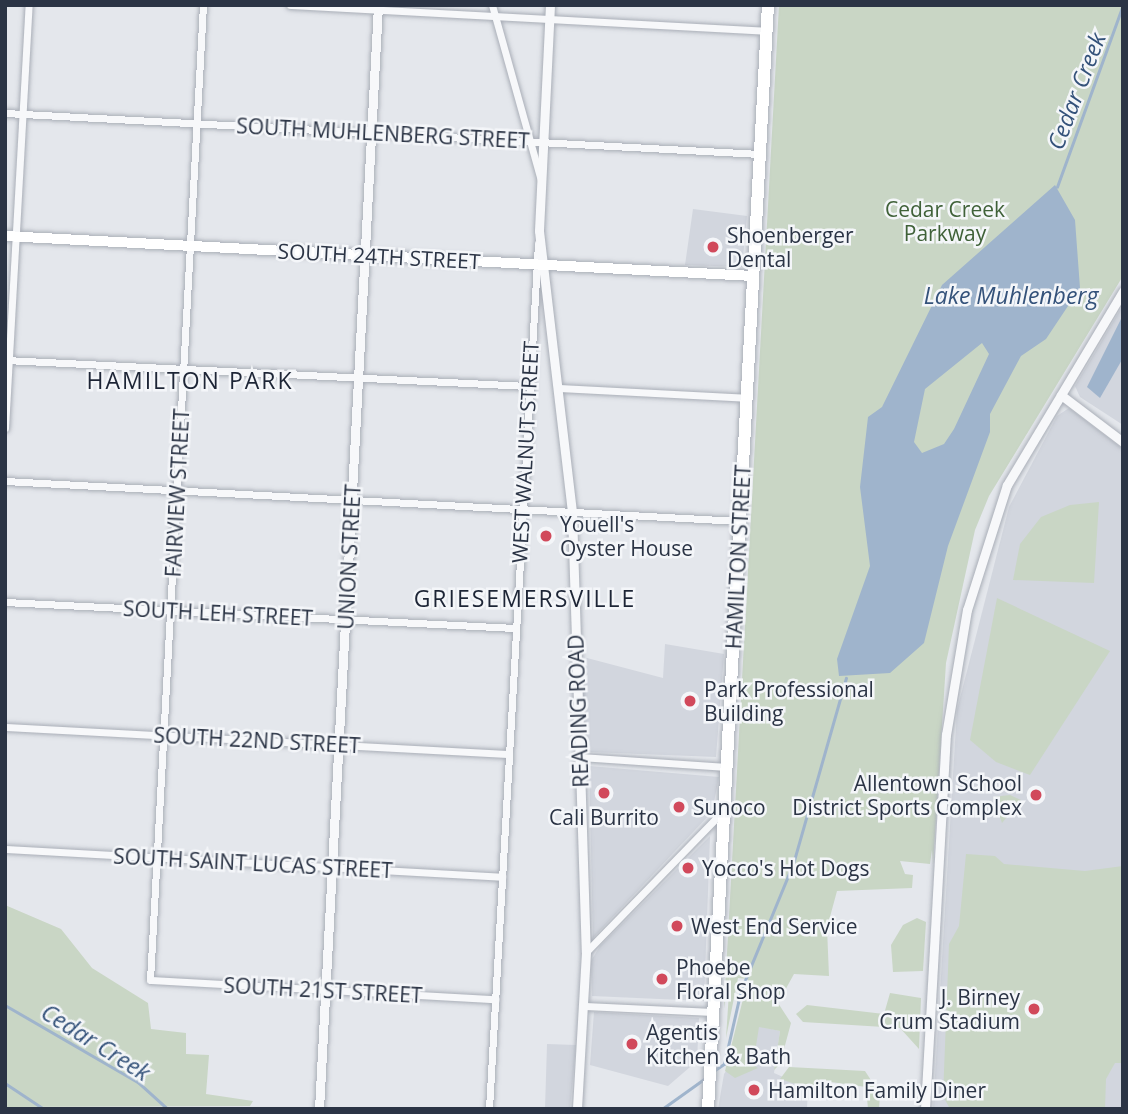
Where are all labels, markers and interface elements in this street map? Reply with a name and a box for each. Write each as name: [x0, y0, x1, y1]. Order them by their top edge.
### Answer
water label: Cedar Creek: [1041, 29, 1111, 153]
street label: SOUTH MUHLENBERG STREET: [236, 113, 530, 153]
park label: Cedar Creek Parkway: [885, 196, 1005, 246]
place label: Shoenberger Dental: [727, 222, 854, 272]
street label: SOUTH 24TH STREET: [277, 238, 481, 274]
marker: Shoenberger Dental: [705, 239, 721, 255]
water label: Lake Muhlenberg: [924, 281, 1098, 309]
street label: WEST WALNUT STREET: [507, 340, 543, 564]
district label: HAMILTON PARK: [88, 366, 292, 394]
street label: FAIRVIEW STREET: [160, 408, 194, 578]
street label: HAMILTON STREET: [721, 464, 755, 650]
street label: UNION STREET: [333, 484, 365, 630]
place label: Youell's Oyster House: [560, 511, 693, 561]
marker: Youell's Oyster House: [538, 528, 554, 544]
district label: GRIESEMERSVILLE: [416, 584, 634, 612]
street label: SOUTH LEH STREET: [122, 595, 314, 631]
street label: READING ROAD: [563, 634, 593, 788]
place label: Park Professional Building: [704, 676, 874, 726]
marker: Park Professional Building: [682, 693, 698, 709]
street label: SOUTH 22ND STREET: [153, 722, 361, 758]
place label: Allentown School District Sports Complex: [792, 770, 1022, 820]
marker: Cali Burrito: [596, 785, 612, 801]
marker: Allentown School District Sports Complex: [1028, 787, 1044, 803]
place label: Sunoco: [693, 794, 766, 820]
marker: Sunoco: [671, 799, 687, 815]
place label: Cali Burrito: [549, 804, 659, 830]
street label: SOUTH SAINT LUCAS STREET: [113, 843, 393, 883]
place label: Yocco's Hot Dogs: [702, 855, 870, 881]
marker: Yocco's Hot Dogs: [680, 860, 696, 876]
place label: West End Service: [691, 913, 858, 939]
marker: West End Service: [669, 918, 685, 934]
place label: Phoebe Floral Shop: [676, 954, 786, 1004]
marker: Phoebe Floral Shop: [654, 971, 670, 987]
street label: SOUTH 21ST STREET: [223, 972, 423, 1008]
place label: J. Birney Crum Stadium: [879, 984, 1020, 1034]
water label: Cedar Creek: [36, 998, 156, 1086]
marker: J. Birney Crum Stadium: [1026, 1001, 1042, 1017]
place label: Agentis Kitchen & Bath: [646, 1019, 791, 1069]
marker: Agentis Kitchen & Bath: [624, 1036, 640, 1052]
place label: Hamilton Family Diner: [768, 1077, 986, 1103]
marker: Hamilton Family Diner: [746, 1082, 762, 1098]

